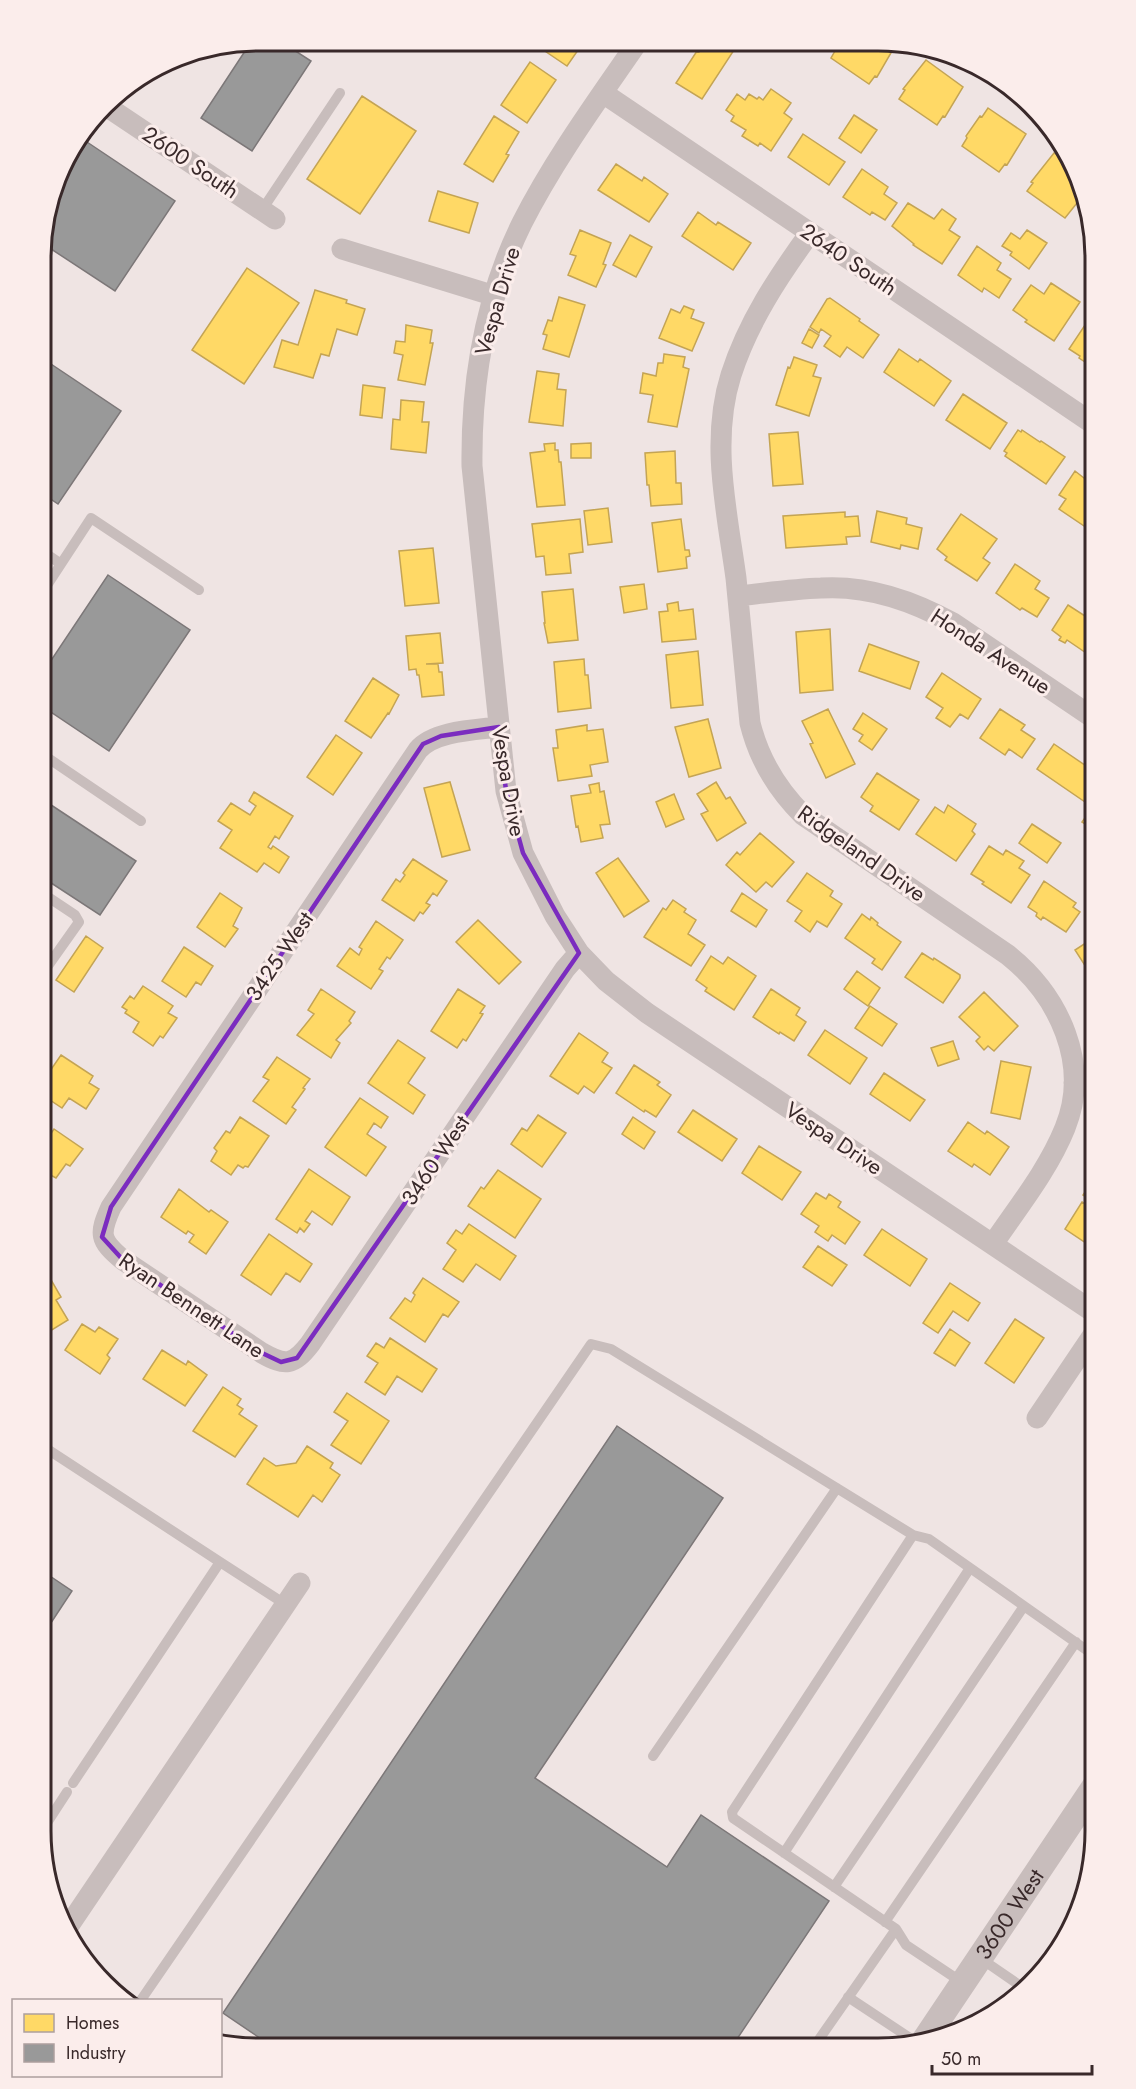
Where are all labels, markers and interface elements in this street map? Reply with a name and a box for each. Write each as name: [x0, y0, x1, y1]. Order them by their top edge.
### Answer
street label: 2600 South: [136, 118, 246, 206]
street label: 2640 South: [794, 215, 904, 303]
street label: Vespa Drive: [466, 243, 528, 359]
street label: Honda Avenue: [925, 600, 1057, 702]
street label: Vespa Drive: [484, 723, 534, 839]
street label: Ridgeland Drive: [792, 797, 932, 909]
street label: 3425 West: [237, 904, 321, 1007]
street label: Vespa Drive: [779, 1094, 889, 1182]
street label: 3460 West: [393, 1108, 477, 1212]
street label: Ryan Bennett Lane: [113, 1244, 271, 1366]
street label: 3600 West: [967, 1862, 1052, 1966]
legend: [12, 1999, 222, 2077]
text: Homes: [66, 2010, 119, 2036]
scale bar: [932, 2038, 1092, 2076]
text: Industry: [66, 2040, 126, 2066]
text: 50 m: [941, 2046, 981, 2072]

